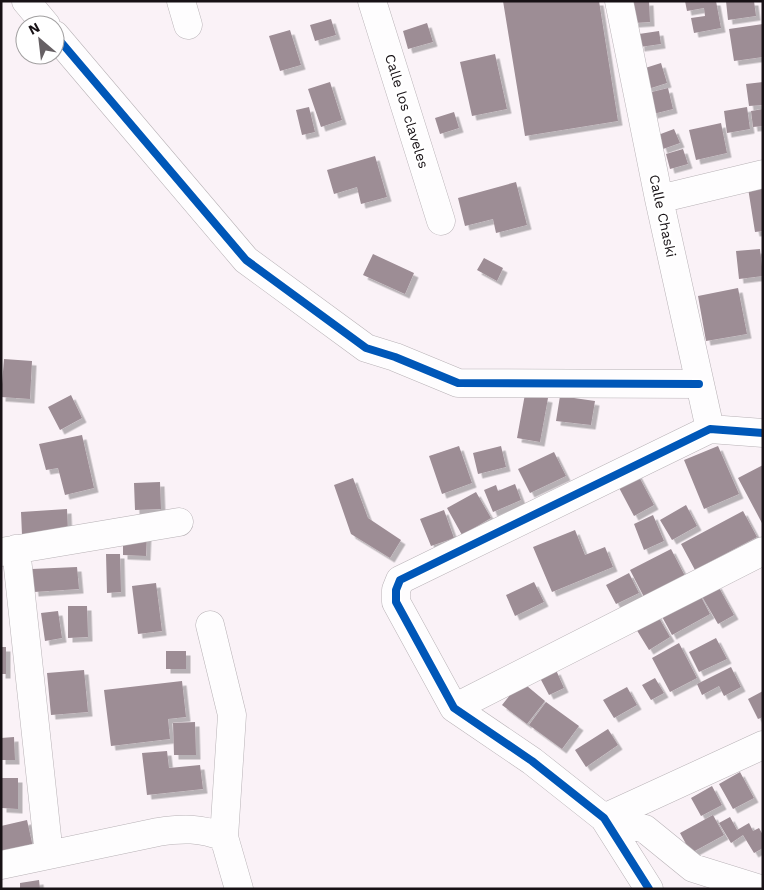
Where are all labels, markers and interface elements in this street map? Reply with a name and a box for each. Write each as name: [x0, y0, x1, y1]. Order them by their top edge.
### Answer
north arrow: [15, 15, 65, 65]
text: N: [26, 19, 42, 38]
street label: Calle los claveles: [382, 52, 432, 170]
street label: Calle Chaski: [646, 173, 680, 259]

